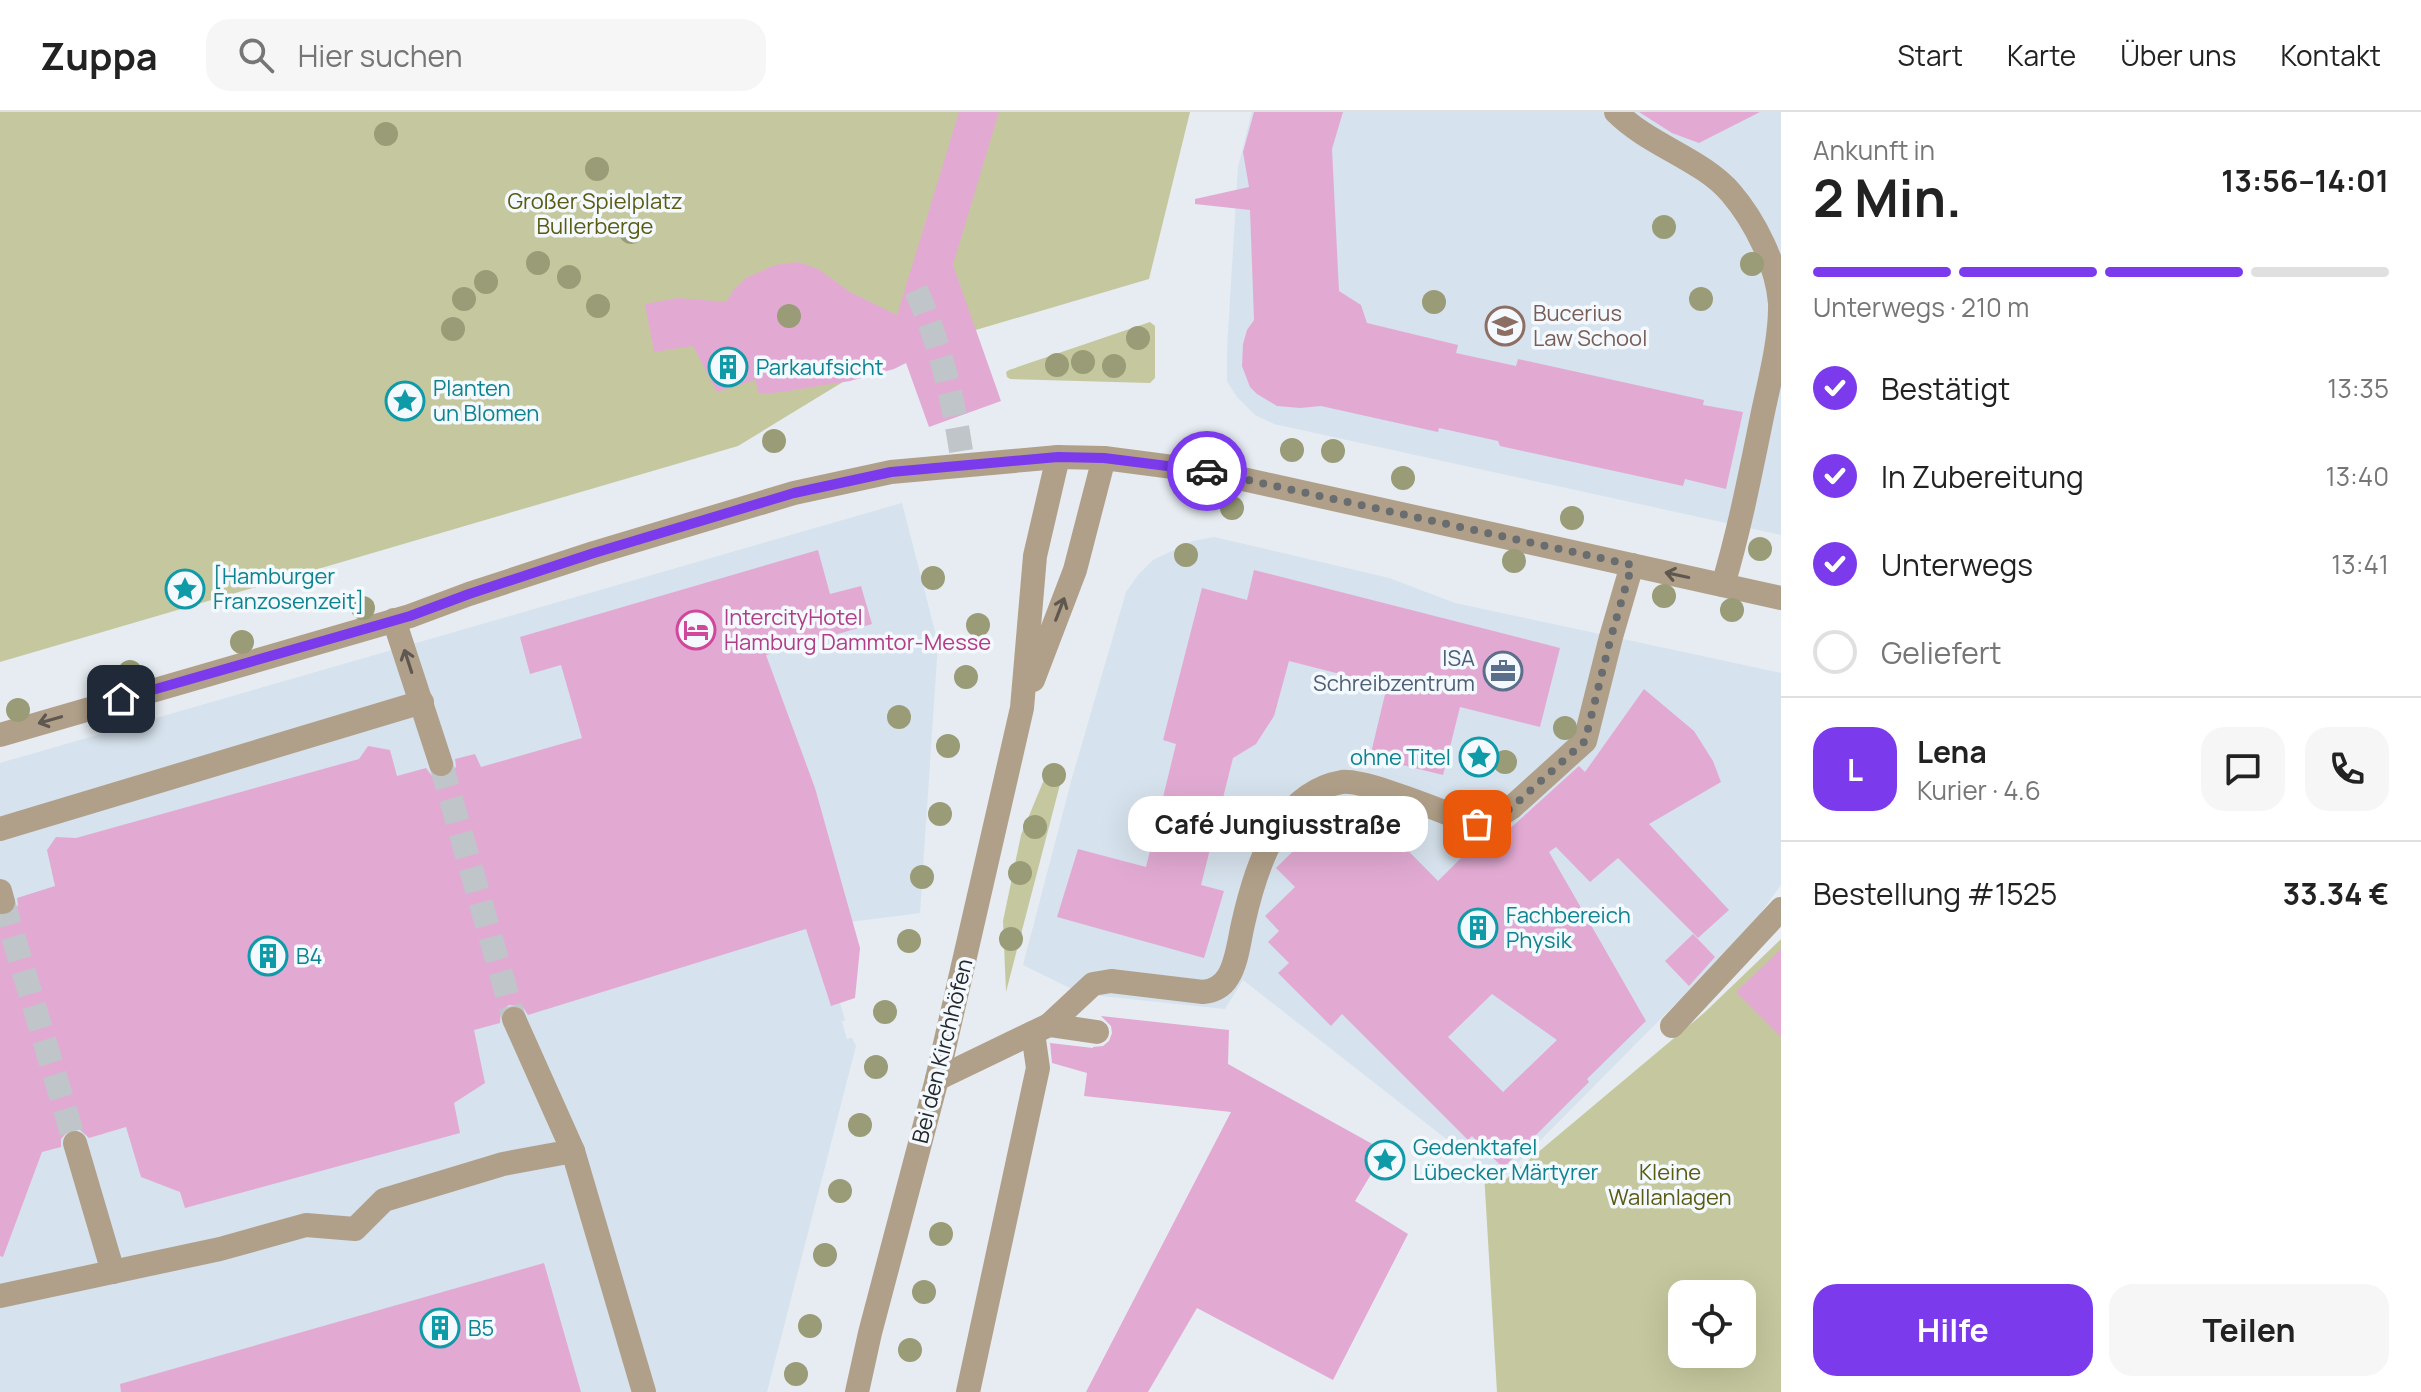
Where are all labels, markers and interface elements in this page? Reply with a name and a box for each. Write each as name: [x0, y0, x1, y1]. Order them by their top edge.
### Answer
search box: [206, 19, 766, 91]
text: Zuppa: [40, 29, 158, 81]
icon: search: [234, 33, 278, 77]
text: Hier suchen: [298, 35, 462, 76]
text: Start: [1898, 36, 1963, 74]
text: Karte: [2007, 36, 2076, 74]
text: Über uns: [2120, 36, 2236, 74]
text: Kontakt: [2280, 36, 2381, 74]
text: Ankunft in: [1813, 132, 1935, 168]
text: 13:56–14:01: [2221, 160, 2389, 201]
text: 2 Min.: [1813, 162, 1962, 233]
park label: Großer Spielplatz Bullerberge: [507, 186, 683, 241]
text: Unterwegs · 210 m: [1813, 289, 2029, 325]
place label: Bucerius Law School: [1533, 298, 1647, 353]
school or university icon: Bucerius Law School: [1484, 305, 1526, 347]
building icon: Parkaufsicht: [707, 346, 749, 388]
place label: Parkaufsicht: [756, 352, 884, 382]
icon: check: [1813, 366, 1857, 410]
text: Bestätigt: [1881, 368, 2010, 409]
text: 13:35: [2327, 370, 2389, 406]
place label: Planten un Blomen: [433, 373, 539, 428]
place icon: Planten un Blomen: [384, 380, 426, 422]
courier: [1167, 431, 1247, 511]
icon: car: [1185, 449, 1229, 493]
icon: check: [1813, 454, 1857, 498]
text: In Zubereitung: [1881, 456, 2084, 497]
text: 13:40: [2326, 458, 2389, 494]
icon: check: [1813, 542, 1857, 586]
text: Unterwegs: [1881, 544, 2033, 585]
text: 13:41: [2331, 546, 2389, 582]
place label: [Hamburger Franzosenzeit]: [213, 561, 364, 616]
one-way arrow: [1665, 567, 1691, 582]
place icon: [Hamburger Franzosenzeit]: [164, 568, 206, 610]
one-way arrow: [1054, 597, 1068, 622]
place label: IntercityHotel Hamburg Dammtor-Messe: [724, 602, 991, 657]
hotel icon: IntercityHotel Hamburg Dammtor-Messe: [675, 609, 717, 651]
text: Geliefert: [1881, 632, 2002, 673]
place label: ISA Schreibzentrum: [1313, 643, 1475, 698]
one-way arrow: [400, 649, 414, 674]
office icon: ISA Schreibzentrum: [1482, 650, 1524, 692]
pin: [87, 665, 155, 733]
icon: home: [99, 677, 143, 721]
one-way arrow: [38, 714, 63, 728]
button: chat: [2201, 727, 2285, 811]
button: phone: [2305, 727, 2389, 811]
text: Lena: [1917, 731, 1987, 772]
place icon: ohne Titel: [1458, 736, 1500, 778]
place label: ohne Titel: [1350, 742, 1451, 772]
text: L: [1847, 749, 1863, 790]
text: Kurier · 4.6: [1917, 772, 2041, 808]
pin: [1443, 790, 1511, 858]
callout: Café Jungiusstraße: [1129, 796, 1429, 852]
icon: bag: [1455, 802, 1499, 846]
text: Café Jungiusstraße: [1155, 806, 1401, 842]
text: Bestellung #1525: [1813, 873, 2057, 914]
text: 33.34 €: [2283, 873, 2389, 914]
place label: Fachbereich Physik: [1506, 900, 1631, 955]
building icon: Fachbereich Physik: [1457, 907, 1499, 949]
building icon: B4: [247, 935, 289, 977]
place label: B4: [296, 941, 322, 971]
street label: Bei den Kirchhöfen: [905, 956, 979, 1146]
place label: Gedenktafel Lübecker Märtyrer: [1413, 1132, 1599, 1187]
place icon: Gedenktafel Lübecker Märtyrer: [1364, 1139, 1406, 1181]
park label: Kleine Wallanlagen: [1608, 1157, 1732, 1212]
map controls: [1668, 1280, 1756, 1368]
button: locate: [1668, 1280, 1756, 1368]
button: Hilfe: [1813, 1284, 2093, 1376]
button: Teilen: [2109, 1284, 2389, 1376]
building icon: B5: [419, 1307, 461, 1349]
place label: B5: [468, 1313, 494, 1343]

